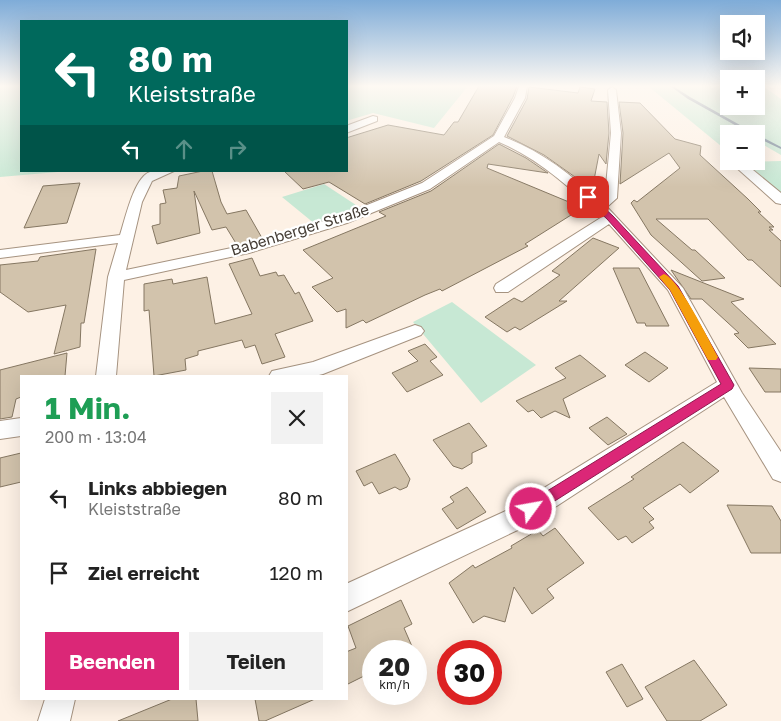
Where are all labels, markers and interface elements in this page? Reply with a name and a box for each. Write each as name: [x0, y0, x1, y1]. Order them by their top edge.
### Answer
map controls: [720, 15, 765, 170]
button: sound: [720, 15, 765, 60]
text: 80 m: [128, 38, 213, 80]
icon: left: [45, 40, 110, 105]
button: +: [720, 70, 765, 115]
text: Kleiststraße: [128, 80, 256, 107]
button: −: [720, 125, 765, 170]
icon: left: [117, 135, 145, 163]
icon: ahead: [170, 135, 198, 163]
icon: right: [223, 135, 251, 163]
pin: [567, 176, 609, 218]
icon: arrive: [574, 183, 602, 211]
street label: Babenberger Straße: [228, 199, 371, 259]
text: 1 Min.: [45, 390, 131, 426]
button: close: [271, 392, 323, 444]
text: 200 m · 13:04: [45, 427, 147, 447]
text: Links abbiegen: [88, 476, 227, 499]
position arrow: [504, 482, 556, 534]
icon: left: [45, 484, 73, 512]
text: 80 m: [278, 486, 323, 509]
text: Kleiststraße: [88, 499, 181, 519]
icon: arrive: [45, 559, 73, 587]
text: Ziel erreicht: [88, 561, 200, 584]
text: 120 m: [269, 561, 323, 584]
button: Beenden: [45, 632, 179, 690]
button: Teilen: [189, 632, 323, 690]
speed limit sign: 30: [437, 640, 502, 705]
text: 20: [379, 651, 410, 682]
text: km/h: [379, 677, 410, 692]

